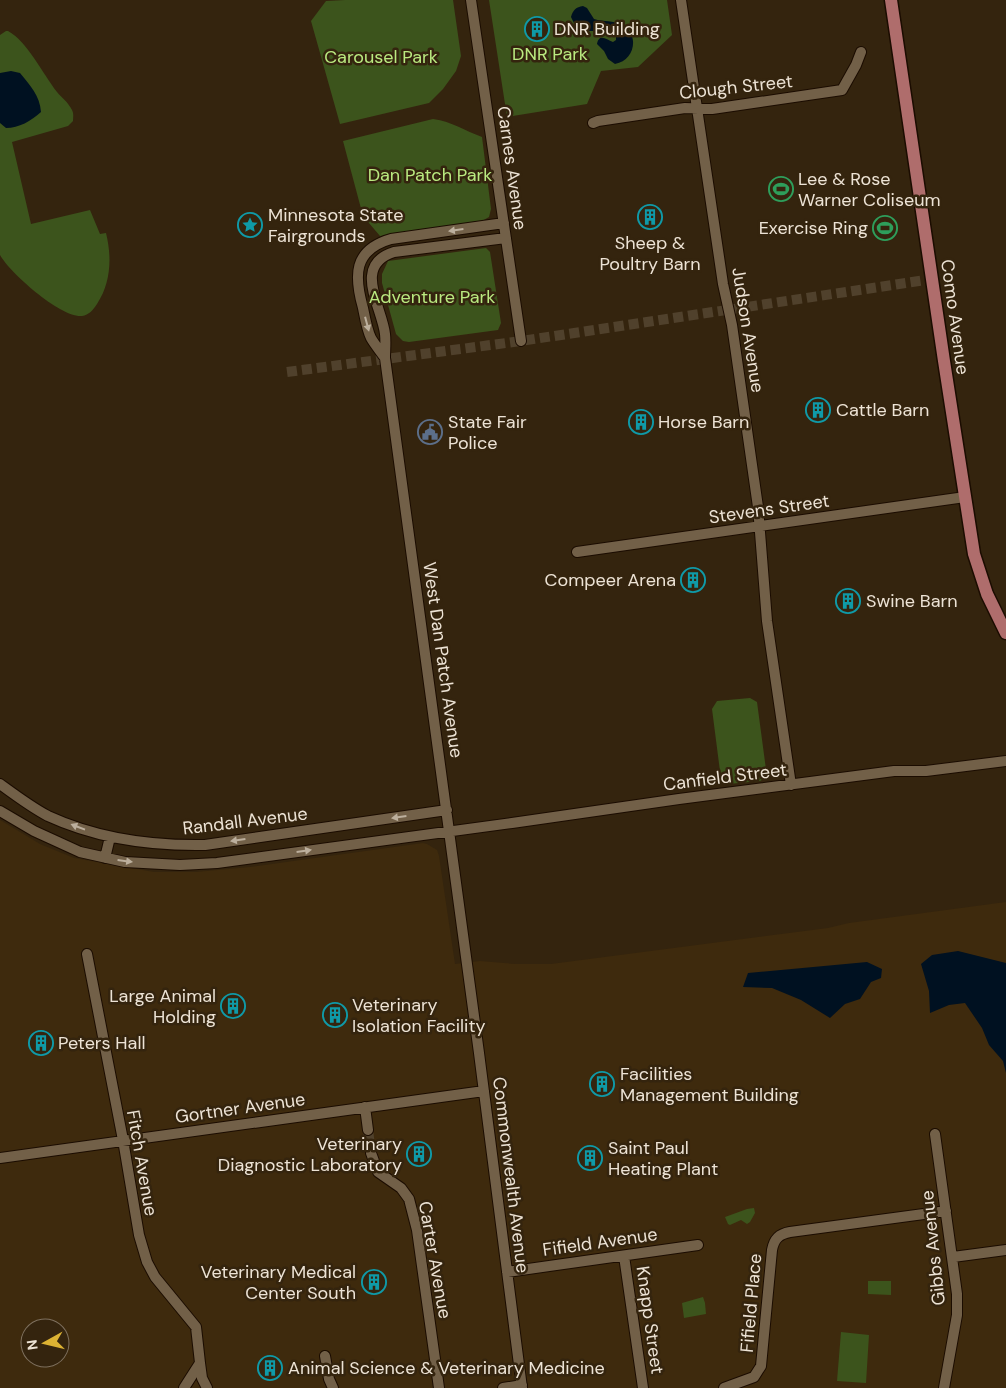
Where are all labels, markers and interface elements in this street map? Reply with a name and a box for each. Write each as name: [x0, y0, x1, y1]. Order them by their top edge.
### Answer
building icon: DNR Building: [524, 16, 550, 42]
place label: DNR Building: [554, 17, 660, 41]
park label: DNR Park: [512, 42, 588, 66]
park label: Carousel Park: [324, 45, 438, 69]
street label: Clough Street: [678, 69, 794, 105]
street label: Carnes Avenue: [491, 104, 533, 232]
park label: Dan Patch Park: [368, 163, 492, 187]
place label: Lee & Rose Warner Coliseum: [798, 167, 941, 212]
sports icon: Lee & Rose Warner Coliseum: [768, 176, 794, 202]
place label: Minnesota State Fairgrounds: [268, 203, 403, 248]
building icon: Sheep & Poultry Barn: [637, 204, 663, 230]
place icon: Minnesota State Fairgrounds: [237, 212, 263, 238]
sports icon: Exercise Ring: [872, 215, 898, 241]
place label: Exercise Ring: [759, 216, 868, 240]
one-way arrow: [447, 226, 463, 234]
place label: Sheep & Poultry Barn: [599, 231, 701, 276]
street label: Como Avenue: [935, 258, 975, 376]
street label: Judson Avenue: [726, 266, 770, 394]
park label: Adventure Park: [369, 285, 495, 309]
one-way arrow: [363, 316, 371, 331]
building icon: Cattle Barn: [805, 397, 831, 423]
place label: Cattle Barn: [836, 398, 929, 422]
building icon: Horse Barn: [628, 409, 654, 435]
place label: State Fair Police: [448, 410, 527, 455]
place label: Horse Barn: [658, 410, 749, 434]
public building icon: State Fair Police: [417, 419, 443, 445]
street label: Stevens Street: [707, 489, 831, 529]
street label: West Dan Patch Avenue: [417, 561, 469, 759]
building icon: Compeer Arena: [680, 567, 706, 593]
place label: Compeer Arena: [545, 568, 676, 592]
building icon: Swine Barn: [835, 588, 861, 614]
place label: Swine Barn: [866, 589, 957, 613]
street label: Canfield Street: [662, 758, 788, 796]
street label: Randall Avenue: [181, 801, 309, 841]
one-way arrow: [390, 813, 406, 821]
one-way arrow: [70, 823, 85, 831]
one-way arrow: [229, 836, 245, 844]
one-way arrow: [297, 847, 313, 855]
one-way arrow: [118, 857, 134, 865]
place label: Large Animal Holding: [109, 984, 216, 1029]
building icon: Large Animal Holding: [220, 993, 246, 1019]
place label: Veterinary Isolation Facility: [352, 993, 485, 1038]
building icon: Veterinary Isolation Facility: [322, 1002, 348, 1028]
building icon: Peters Hall: [28, 1030, 54, 1056]
place label: Peters Hall: [58, 1031, 145, 1055]
place label: Facilities Management Building: [620, 1062, 799, 1107]
building icon: Facilities Management Building: [589, 1071, 615, 1097]
street label: Commonwealth Avenue: [487, 1076, 535, 1274]
street label: Gortner Avenue: [173, 1087, 307, 1129]
street label: Fitch Avenue: [121, 1108, 163, 1218]
place label: Veterinary Diagnostic Laboratory: [218, 1132, 402, 1177]
place label: Saint Paul Heating Plant: [608, 1136, 718, 1181]
building icon: Veterinary Diagnostic Laboratory: [406, 1141, 432, 1167]
building icon: Saint Paul Heating Plant: [577, 1145, 603, 1171]
street label: Gibbs Avenue: [915, 1189, 951, 1307]
street label: Carter Avenue: [413, 1199, 457, 1321]
street label: Fifield Avenue: [541, 1222, 659, 1262]
street label: Fifield Place: [735, 1253, 767, 1353]
place label: Veterinary Medical Center South: [201, 1260, 356, 1305]
street label: Knapp Street: [631, 1264, 669, 1376]
building icon: Veterinary Medical Center South: [361, 1269, 387, 1295]
north arrow: [20, 1318, 70, 1368]
text: N: [23, 1338, 42, 1351]
building icon: Animal Science & Veterinary Medicine: [257, 1355, 283, 1381]
place label: Animal Science & Veterinary Medicine: [288, 1356, 605, 1380]

